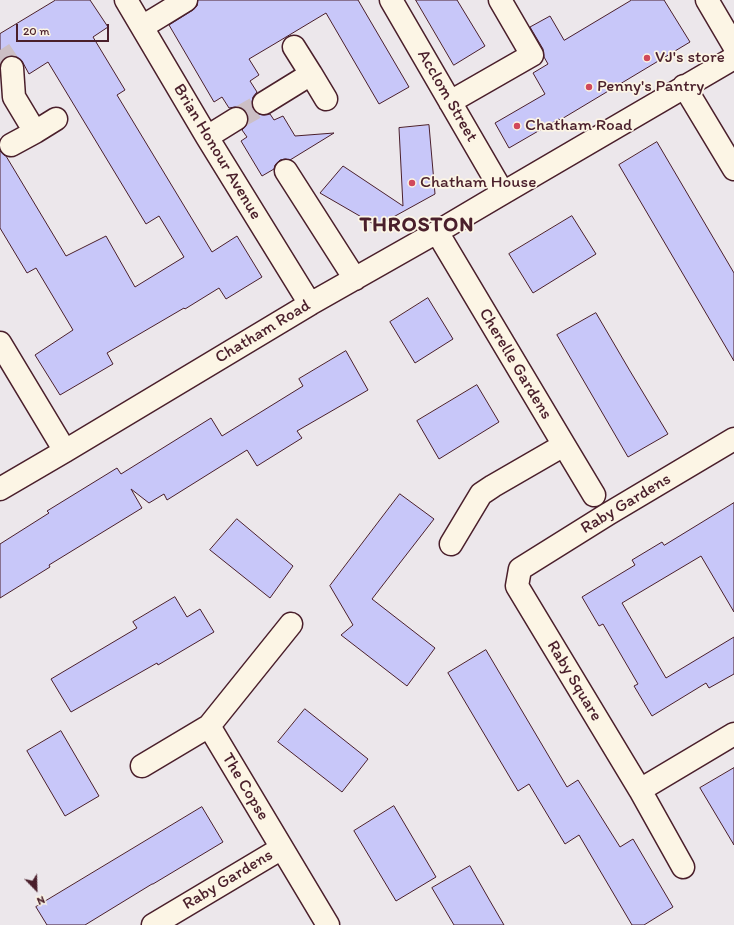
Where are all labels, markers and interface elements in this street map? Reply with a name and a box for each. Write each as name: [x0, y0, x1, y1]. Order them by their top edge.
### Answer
scale bar: [18, 16, 111, 42]
text: 20 m: [23, 24, 50, 38]
street label: Acclom Street: [412, 46, 482, 146]
place label: VJ's store: [655, 48, 725, 68]
marker: VJ's store: [642, 53, 652, 63]
place label: Penny's Pantry: [597, 77, 704, 97]
street label: Brian Honour Avenue: [168, 80, 266, 224]
marker: Penny's Pantry: [584, 82, 594, 92]
place label: Chatham Road: [525, 116, 632, 136]
marker: Chatham Road: [512, 121, 522, 131]
place label: Chatham House: [420, 173, 536, 193]
marker: Chatham House: [407, 178, 417, 188]
district label: THROSTON: [359, 213, 475, 239]
street label: Chatham Road: [212, 296, 314, 368]
street label: Cherelle Gardens: [474, 305, 556, 423]
street label: Raby Gardens: [577, 469, 675, 539]
street label: Raby Square: [542, 637, 606, 725]
street label: The Copse: [217, 750, 273, 824]
street label: Raby Gardens: [179, 845, 277, 915]
north arrow: [16, 869, 56, 909]
text: N: [35, 893, 47, 908]

